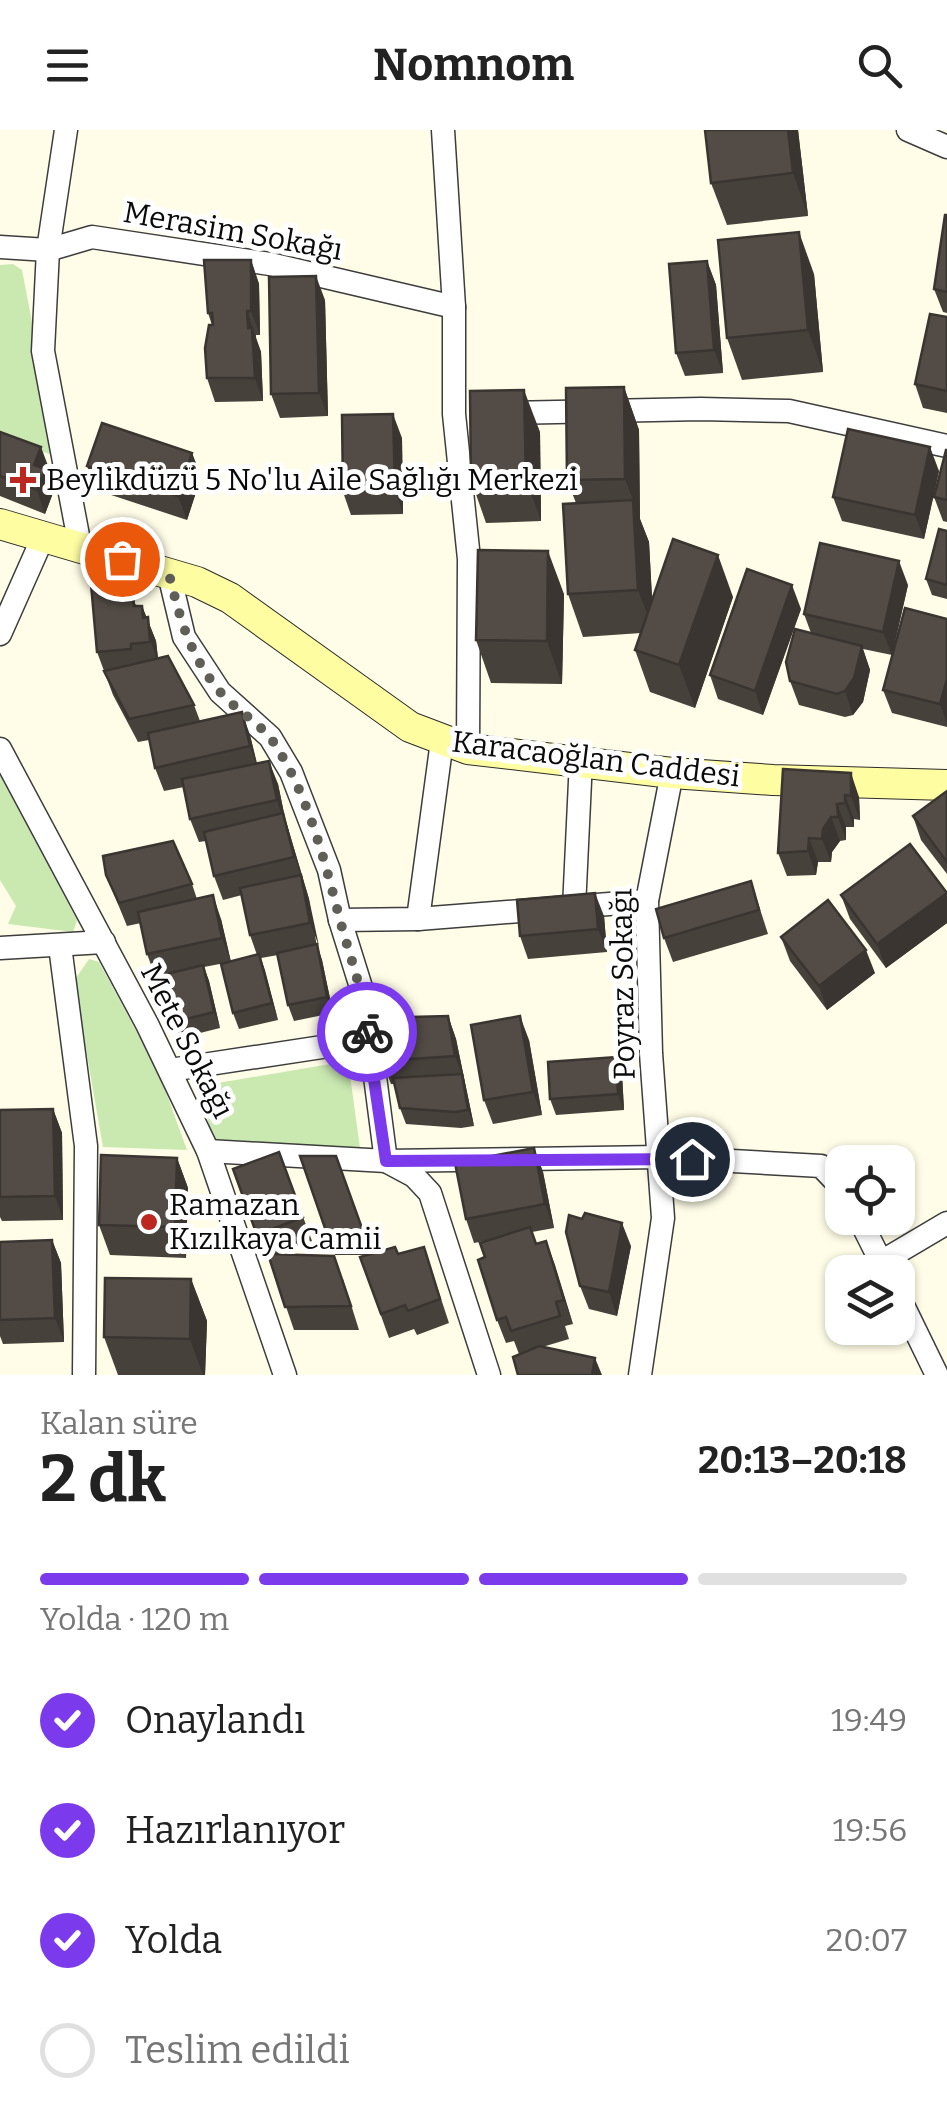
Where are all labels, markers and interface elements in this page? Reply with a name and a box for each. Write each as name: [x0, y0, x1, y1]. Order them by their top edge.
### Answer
icon: menu: [40, 38, 95, 93]
text: Nomnom: [373, 38, 574, 92]
icon: search: [852, 38, 907, 93]
street label: Merasim Sokağı: [121, 194, 345, 268]
place label: Beylikdüzü 5 No'lu Aile Sağlığı Merkezi: [46, 462, 578, 498]
marker: Beylikdüzü 5 No'lu Aile Sağlığı Merkezi: [10, 467, 36, 493]
pin: [80, 517, 165, 602]
icon: bag: [95, 532, 150, 587]
street label: Karacaoğlan Caddesi: [450, 723, 742, 795]
street label: Poyraz Sokağı: [603, 888, 643, 1080]
street label: Mete Sokağı: [133, 958, 241, 1124]
courier: [317, 982, 417, 1082]
icon: bike: [340, 1005, 395, 1060]
pin: [650, 1117, 735, 1202]
icon: home: [665, 1132, 720, 1187]
map controls: [825, 1145, 915, 1345]
button: locate: [825, 1145, 915, 1235]
place label: Ramazan Kızılkaya Camii: [169, 1187, 381, 1257]
marker: Ramazan Kızılkaya Camii: [138, 1211, 160, 1233]
button: layers: [825, 1255, 915, 1345]
text: Kalan süre: [40, 1404, 198, 1442]
text: 20:13–20:18: [698, 1437, 907, 1483]
text: 2 dk: [40, 1440, 166, 1518]
text: Yolda · 120 m: [40, 1600, 229, 1638]
icon: check: [40, 1693, 95, 1748]
text: Onaylandı: [125, 1697, 305, 1743]
text: 19:49: [831, 1701, 907, 1739]
icon: check: [40, 1803, 95, 1858]
text: Hazırlanıyor: [125, 1807, 345, 1853]
text: 19:56: [833, 1811, 907, 1849]
icon: check: [40, 1913, 95, 1968]
text: Yolda: [125, 1917, 222, 1963]
text: 20:07: [826, 1921, 907, 1959]
text: Teslim edildi: [125, 2027, 350, 2073]

